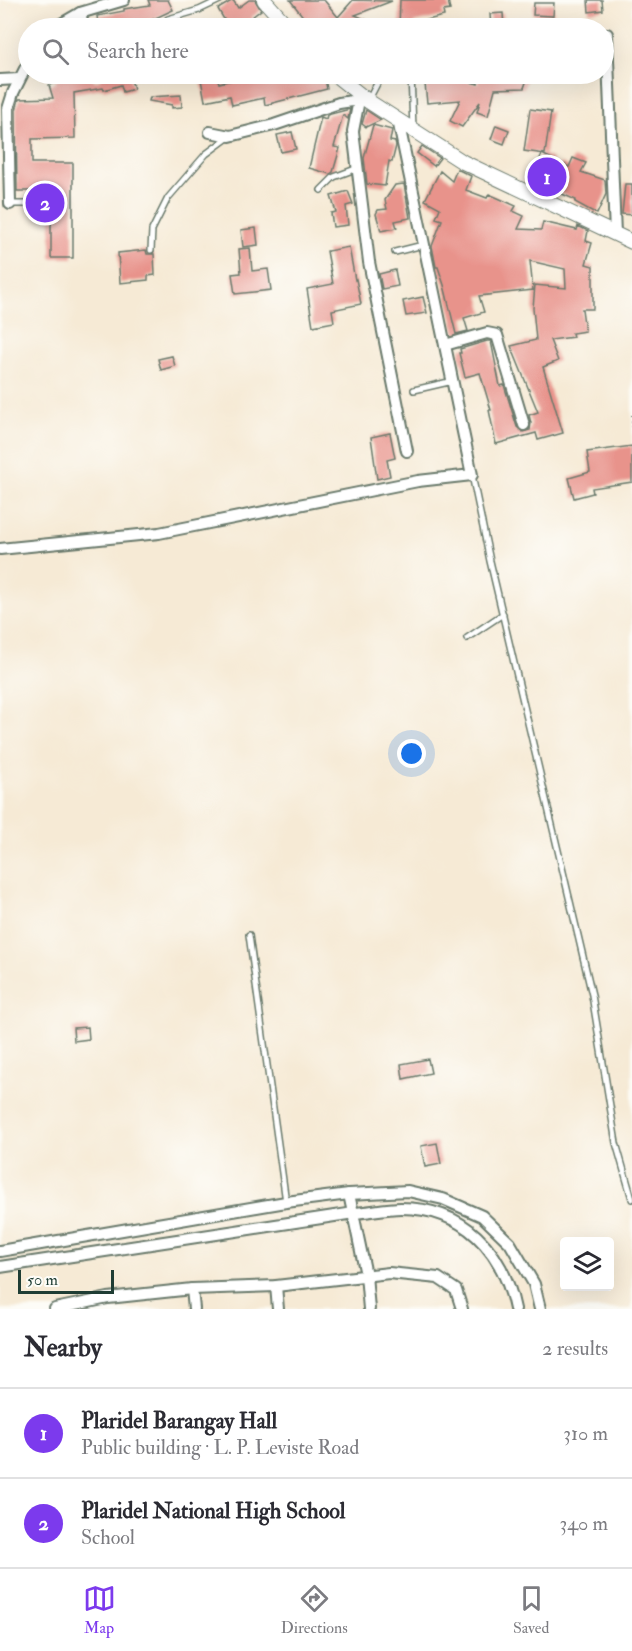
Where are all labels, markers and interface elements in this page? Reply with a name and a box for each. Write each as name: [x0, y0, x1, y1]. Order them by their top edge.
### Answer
search box: [18, 18, 614, 84]
icon: search: [39, 35, 72, 68]
text: Search here: [87, 37, 189, 65]
pin: 1: [528, 154, 566, 200]
pin: 2: [26, 180, 64, 226]
your location: [397, 739, 426, 768]
map controls: [560, 1237, 614, 1291]
button: layers: [560, 1237, 614, 1291]
scale bar: [18, 1267, 114, 1294]
text: 50 m: [27, 1270, 58, 1290]
text: Nearby: [24, 1332, 102, 1364]
text: 2 results: [542, 1336, 608, 1361]
text: Plaridel Barangay Hall: [81, 1407, 277, 1435]
text: 1: [40, 1421, 47, 1446]
text: 310 m: [563, 1421, 608, 1446]
text: Public building · L. P. Leviste Road: [81, 1435, 359, 1460]
text: Plaridel National High School: [81, 1497, 345, 1525]
text: 2: [38, 1511, 49, 1536]
text: 340 m: [560, 1511, 608, 1536]
text: School: [81, 1525, 135, 1550]
tab: Map: [83, 1582, 116, 1638]
tab: Directions: [281, 1582, 348, 1638]
tab: Saved: [513, 1582, 549, 1638]

